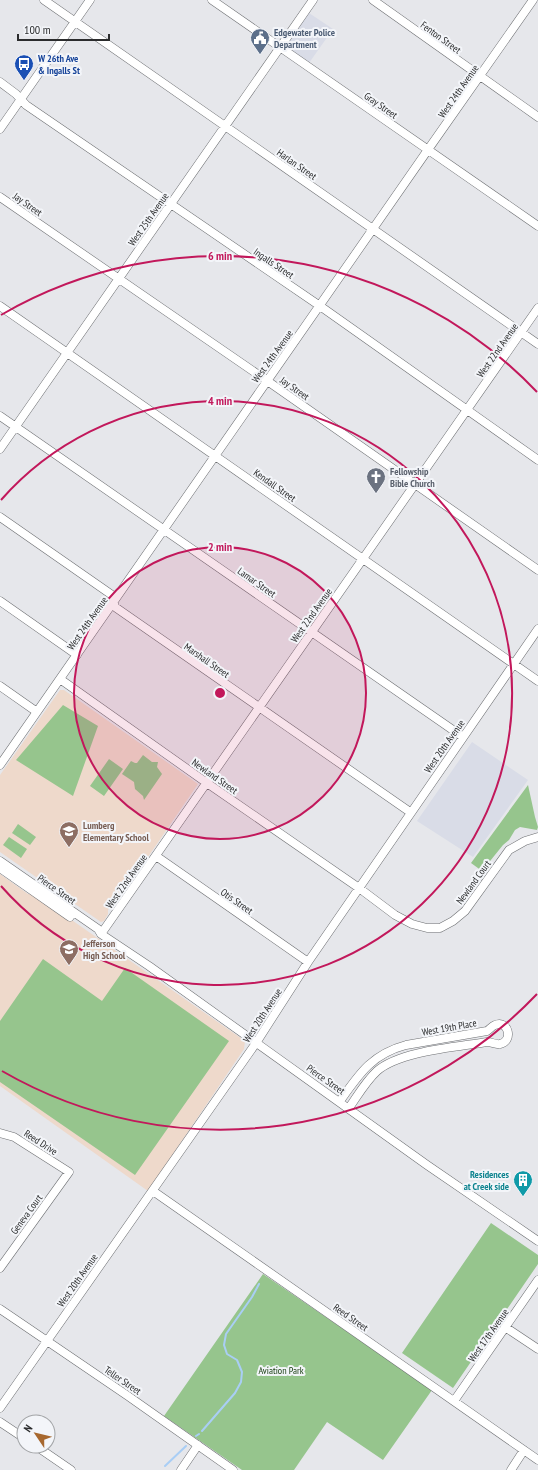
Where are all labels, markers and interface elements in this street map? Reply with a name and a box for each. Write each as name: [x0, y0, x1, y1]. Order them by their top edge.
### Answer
scale bar: [18, 16, 109, 42]
street label: Fenton Street: [418, 18, 464, 57]
text: 100 m: [24, 22, 51, 37]
place label: Edgewater Police Department: [274, 26, 335, 51]
public building icon: Edgewater Police Department: [249, 27, 271, 55]
place label: W 26th Ave & Ingalls St: [37, 52, 80, 77]
bus stop icon: W 26th Ave & Ingalls St: [13, 53, 35, 81]
street label: West 24th Avenue: [435, 62, 482, 120]
street label: Gray Street: [361, 89, 400, 122]
street label: Harlan Street: [274, 146, 319, 183]
street label: Jay Street: [10, 189, 45, 219]
street label: West 25th Avenue: [125, 190, 172, 248]
street label: Ingalls Street: [251, 245, 297, 282]
text: 6 min: [208, 248, 232, 263]
street label: West 22nd Avenue: [474, 321, 521, 380]
street label: West 24th Avenue: [249, 327, 296, 385]
street label: Jay Street: [277, 373, 312, 403]
text: 4 min: [208, 393, 232, 408]
place label: Fellowship Bible Church: [390, 465, 435, 490]
street label: Kendall Street: [251, 466, 299, 505]
church icon: Fellowship Bible Church: [365, 466, 387, 494]
text: 2 min: [208, 539, 232, 554]
street label: Lamar Street: [235, 564, 279, 601]
street label: West 22nd Avenue: [288, 586, 335, 645]
street label: West 24th Avenue: [64, 594, 111, 652]
street label: Marshall Street: [182, 640, 232, 681]
centre of rings: [213, 686, 227, 700]
street label: West 20th Avenue: [421, 717, 468, 775]
street label: Newland Street: [189, 756, 240, 797]
place label: Lumberg Elementary School: [83, 819, 149, 844]
school or university icon: Lumberg Elementary School: [58, 820, 80, 848]
street label: West 22nd Avenue: [103, 852, 150, 911]
street label: Newland Court: [453, 858, 494, 907]
street label: Pierce Street: [35, 871, 79, 907]
street label: Otis Street: [218, 886, 256, 917]
place label: Jefferson High School: [82, 937, 126, 962]
school or university icon: Jefferson High School: [58, 938, 80, 966]
street label: West 20th Avenue: [240, 986, 285, 1045]
street label: West 19th Place: [421, 1016, 477, 1039]
street label: Pierce Street: [304, 1061, 348, 1097]
street label: Reed Drive: [22, 1127, 60, 1158]
place label: Residences at Creek side: [464, 1168, 509, 1193]
building icon: Residences at Creek side: [512, 1169, 534, 1197]
street label: Geneva Court: [8, 1192, 45, 1237]
street label: West 20th Avenue: [54, 1251, 101, 1309]
street label: Reed Street: [331, 1301, 371, 1334]
street label: West 17th Avenue: [465, 1306, 512, 1364]
street label: Teller Street: [102, 1363, 144, 1398]
park label: Aviation Park: [258, 1364, 304, 1377]
north arrow: [16, 1414, 56, 1454]
text: N: [20, 1422, 35, 1435]

